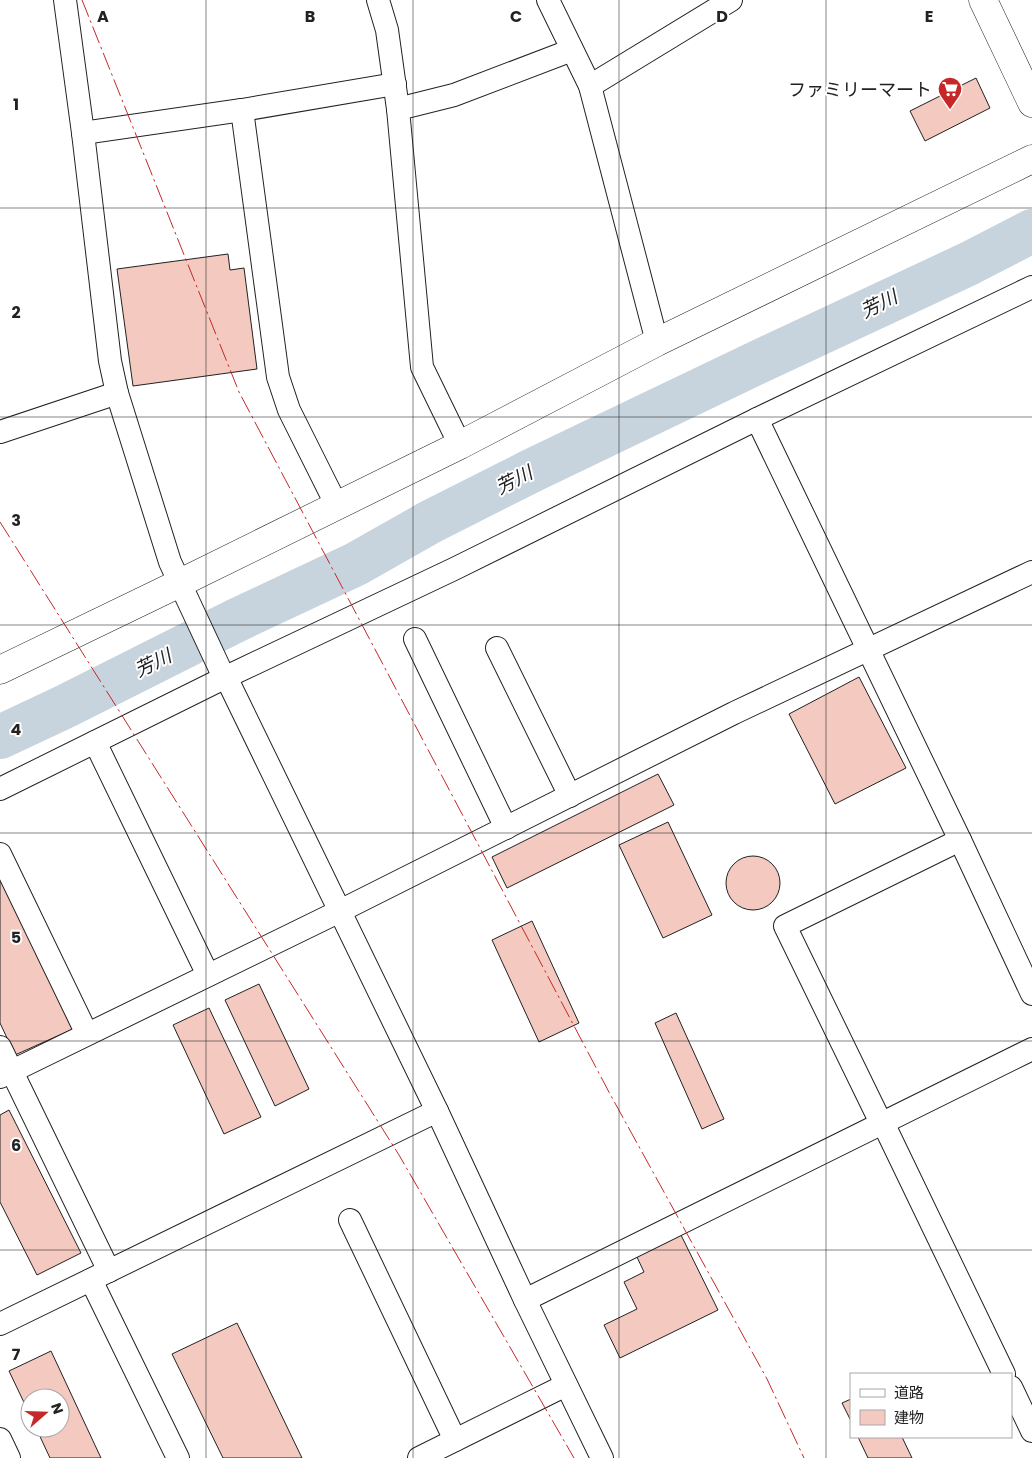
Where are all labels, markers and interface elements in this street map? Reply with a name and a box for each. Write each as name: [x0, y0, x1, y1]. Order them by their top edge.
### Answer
text: A: [97, 5, 109, 28]
text: B: [305, 5, 315, 28]
text: C: [510, 5, 522, 28]
text: D: [716, 5, 728, 28]
text: E: [925, 5, 933, 28]
supermarket icon: ファミリーマート: [937, 76, 963, 110]
place label: ファミリーマート: [788, 77, 932, 102]
text: 1: [13, 93, 19, 116]
water label: 芳川: [856, 283, 904, 324]
text: 2: [11, 301, 21, 324]
water label: 芳川: [491, 458, 539, 501]
text: 3: [11, 509, 21, 532]
water label: 芳川: [130, 642, 178, 683]
text: 4: [11, 718, 22, 741]
text: 5: [11, 926, 21, 949]
text: 6: [11, 1134, 21, 1157]
text: 7: [12, 1343, 21, 1366]
legend: [850, 1373, 1012, 1438]
text: 道路: [894, 1382, 924, 1403]
north arrow: [20, 1388, 70, 1438]
text: N: [46, 1400, 68, 1417]
text: 建物: [894, 1407, 924, 1428]

